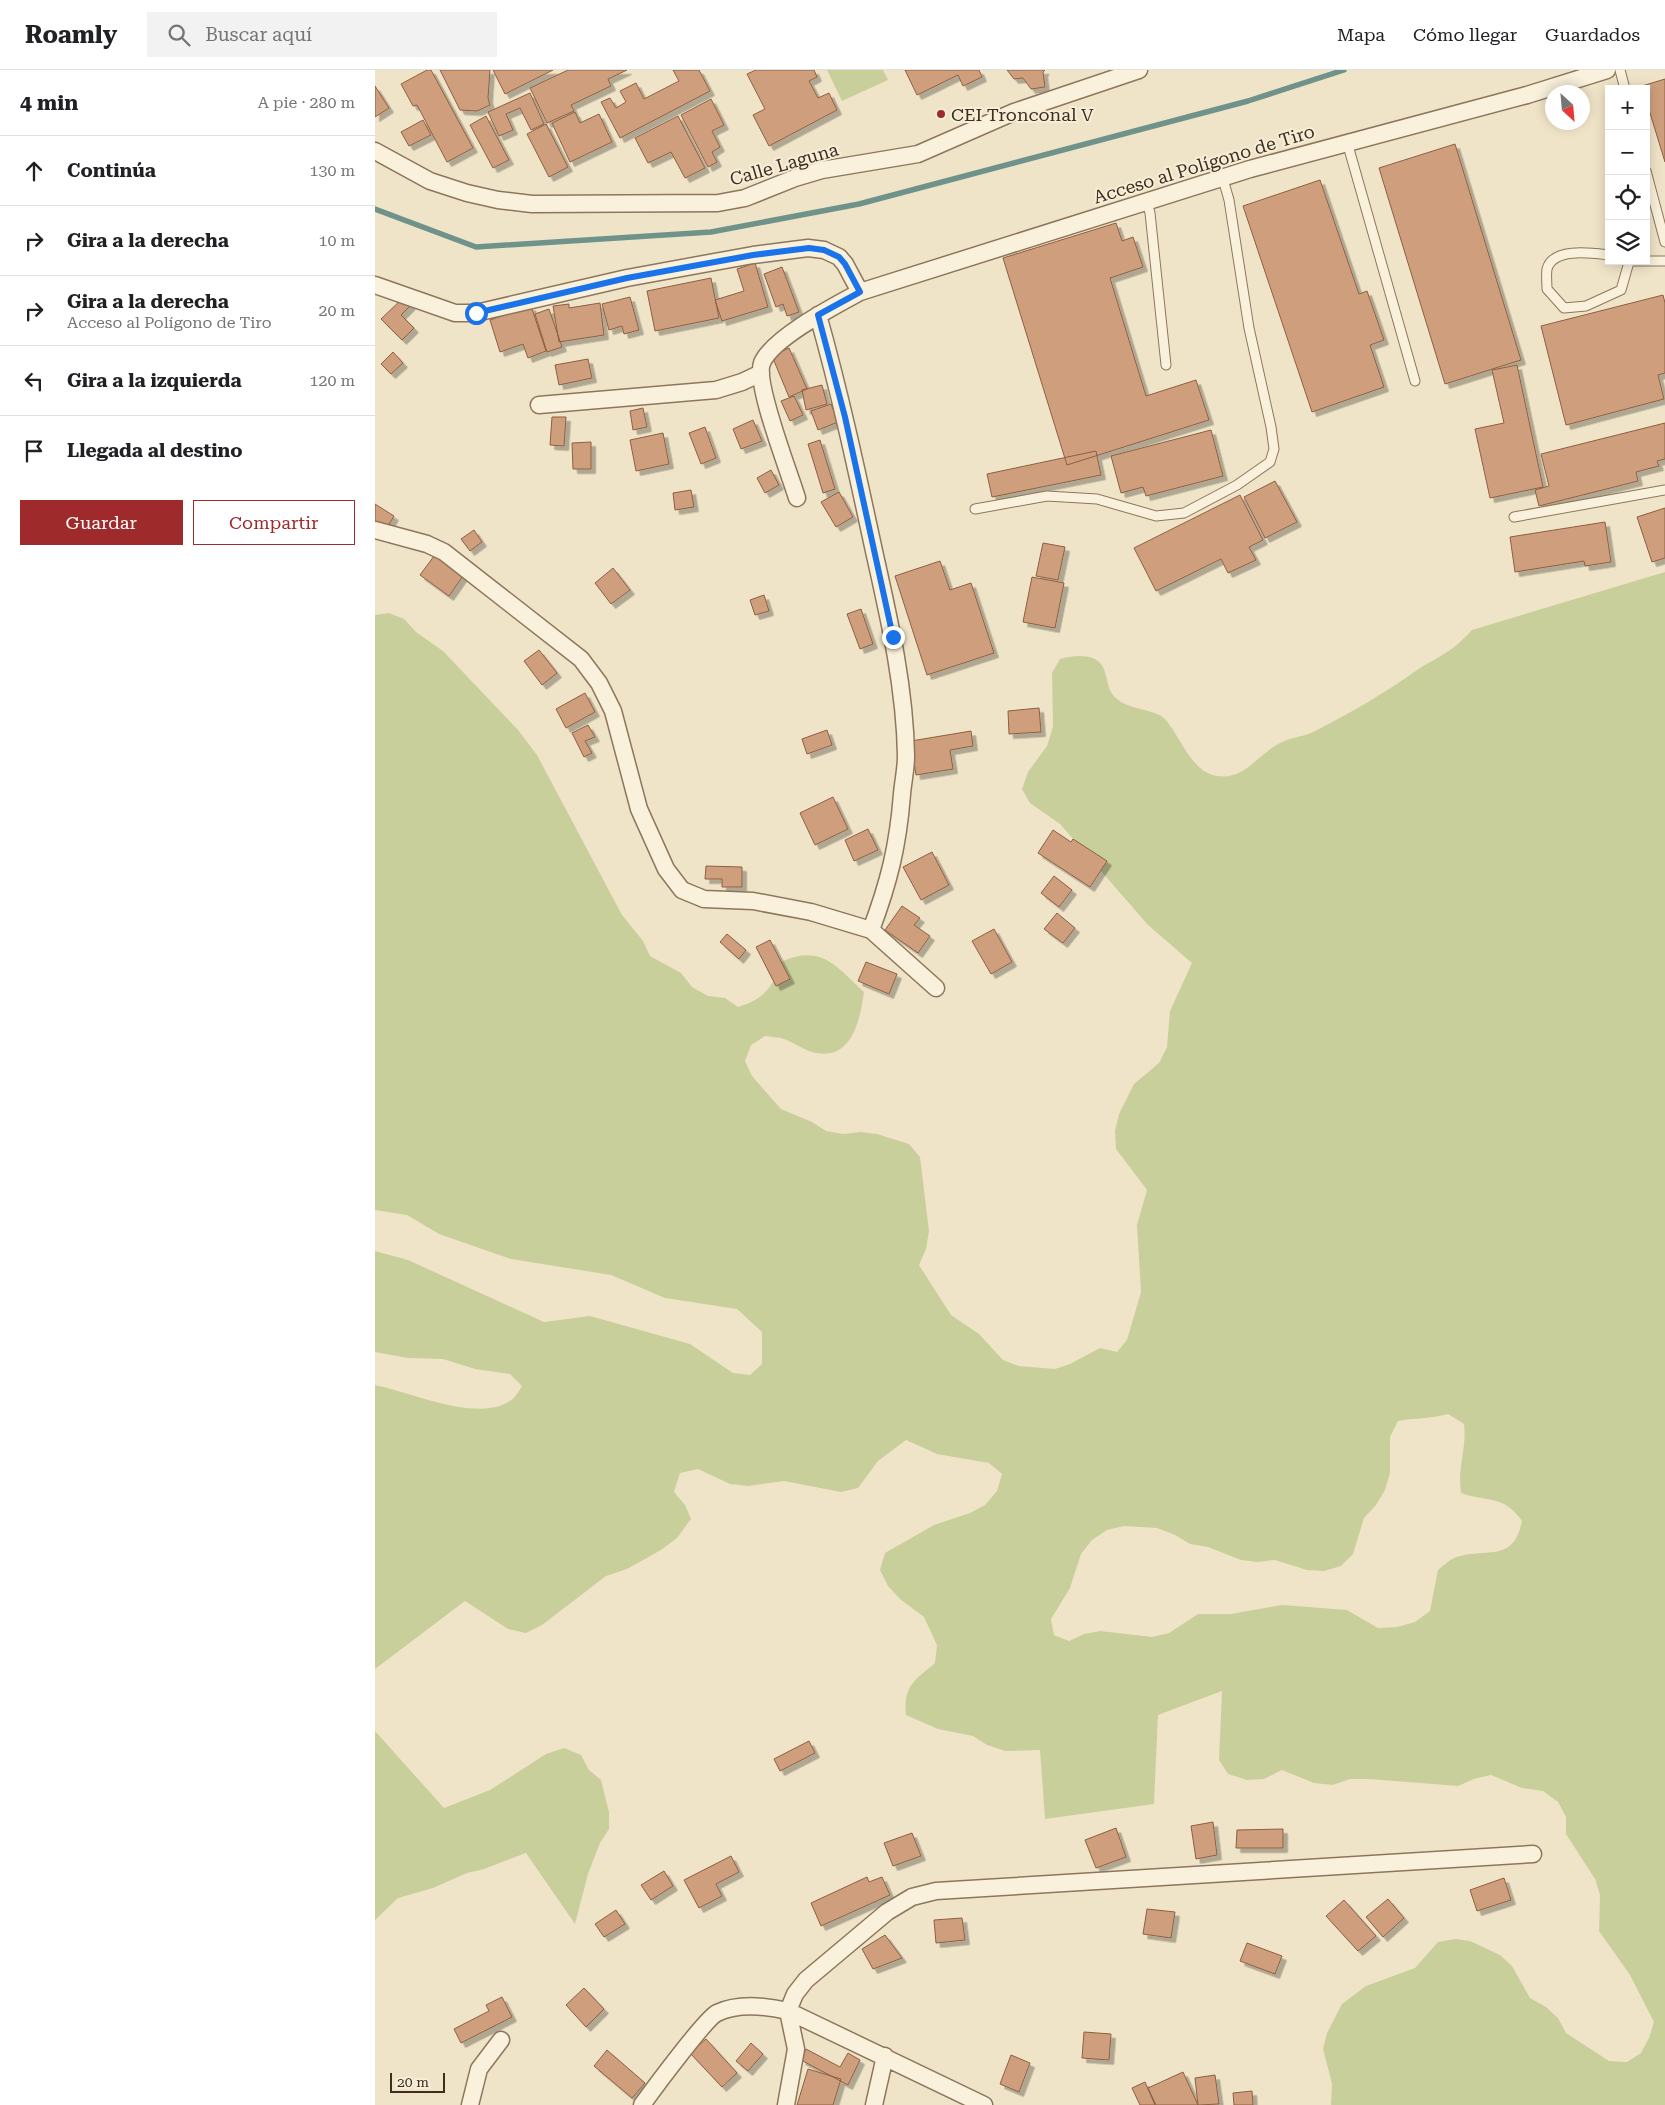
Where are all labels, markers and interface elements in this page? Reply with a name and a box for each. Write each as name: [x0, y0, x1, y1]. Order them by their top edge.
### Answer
search box: [147, 12, 497, 57]
text: Roamly: [25, 21, 117, 49]
icon: search: [165, 21, 193, 49]
text: Buscar aquí: [205, 23, 312, 46]
text: Mapa: [1337, 24, 1385, 45]
text: Cómo llegar: [1413, 24, 1517, 45]
text: Guardados: [1545, 24, 1640, 45]
north arrow: [1545, 85, 1590, 130]
map controls: [1605, 85, 1650, 265]
button: +: [1605, 85, 1650, 130]
text: 4 min: [20, 91, 78, 115]
text: A pie · 280 m: [258, 93, 355, 112]
place label: CEI Tronconal V: [951, 104, 1094, 125]
marker: CEI Tronconal V: [935, 108, 947, 120]
street label: Acceso al Polígono de Tiro: [1091, 120, 1317, 208]
button: −: [1605, 130, 1650, 175]
street label: Calle Laguna: [727, 138, 841, 190]
icon: ahead: [20, 157, 48, 185]
text: Continúa: [67, 159, 156, 182]
text: 130 m: [309, 161, 355, 180]
button: locate: [1605, 175, 1650, 220]
button: layers: [1605, 220, 1650, 265]
icon: right: [20, 227, 48, 255]
text: Gira a la derecha: [67, 229, 229, 252]
text: 10 m: [318, 231, 355, 250]
text: Gira a la derecha: [67, 290, 229, 313]
icon: right: [20, 297, 48, 325]
text: 20 m: [318, 301, 355, 320]
route start: [465, 302, 488, 325]
text: Acceso al Polígono de Tiro: [67, 313, 272, 332]
icon: left: [20, 367, 48, 395]
text: Gira a la izquierda: [67, 369, 242, 392]
text: 120 m: [309, 371, 355, 390]
icon: arrive: [20, 437, 48, 465]
text: Llegada al destino: [67, 439, 243, 462]
button: Guardar: [20, 500, 183, 545]
button: Compartir: [193, 500, 355, 545]
route end: [882, 626, 905, 649]
scale bar: [390, 2070, 445, 2093]
text: 20 m: [397, 2074, 429, 2090]

